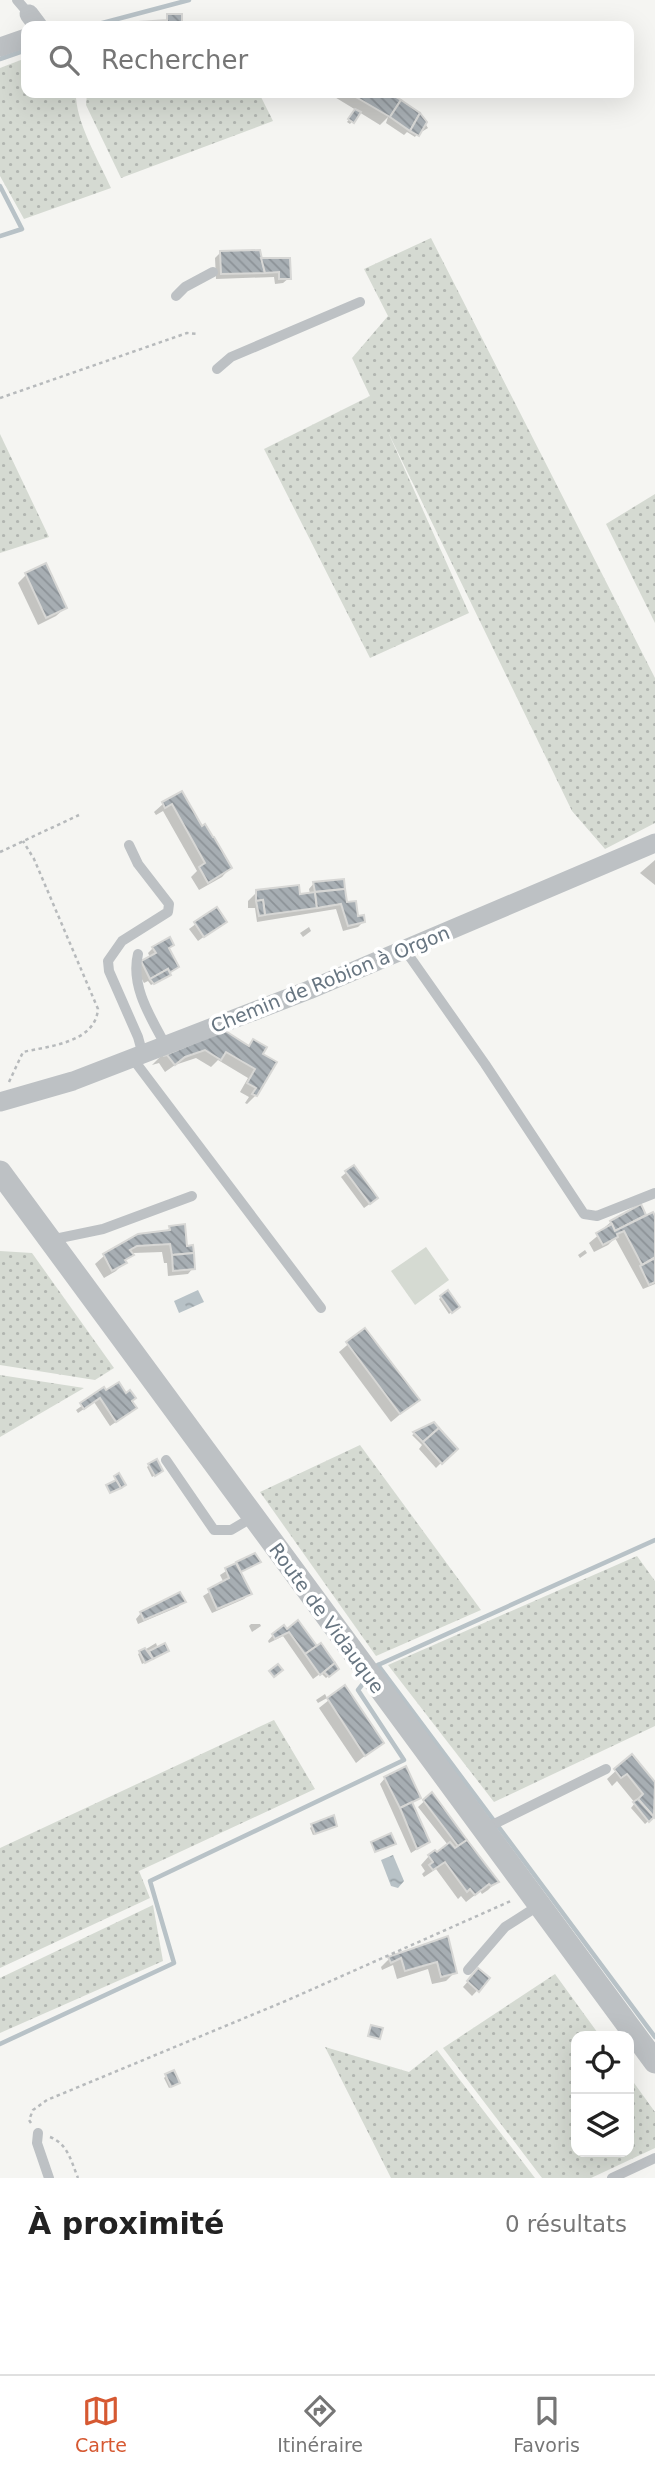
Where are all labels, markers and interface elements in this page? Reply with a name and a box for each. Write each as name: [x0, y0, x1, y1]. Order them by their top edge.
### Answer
search box: [21, 21, 634, 98]
icon: search: [45, 41, 83, 79]
text: Rechercher: [101, 45, 248, 75]
street label: Chemin de Robion à Orgon: [207, 921, 453, 1037]
street label: Route de Vidauque: [265, 1539, 389, 1697]
map controls: [571, 2031, 634, 2157]
button: locate: [571, 2031, 634, 2094]
button: layers: [571, 2094, 634, 2157]
text: À proximité: [28, 2206, 224, 2241]
text: 0 résultats: [505, 2211, 627, 2237]
tab: Carte: [75, 2392, 127, 2456]
tab: Itinéraire: [277, 2392, 363, 2456]
tab: Favoris: [513, 2392, 580, 2456]

